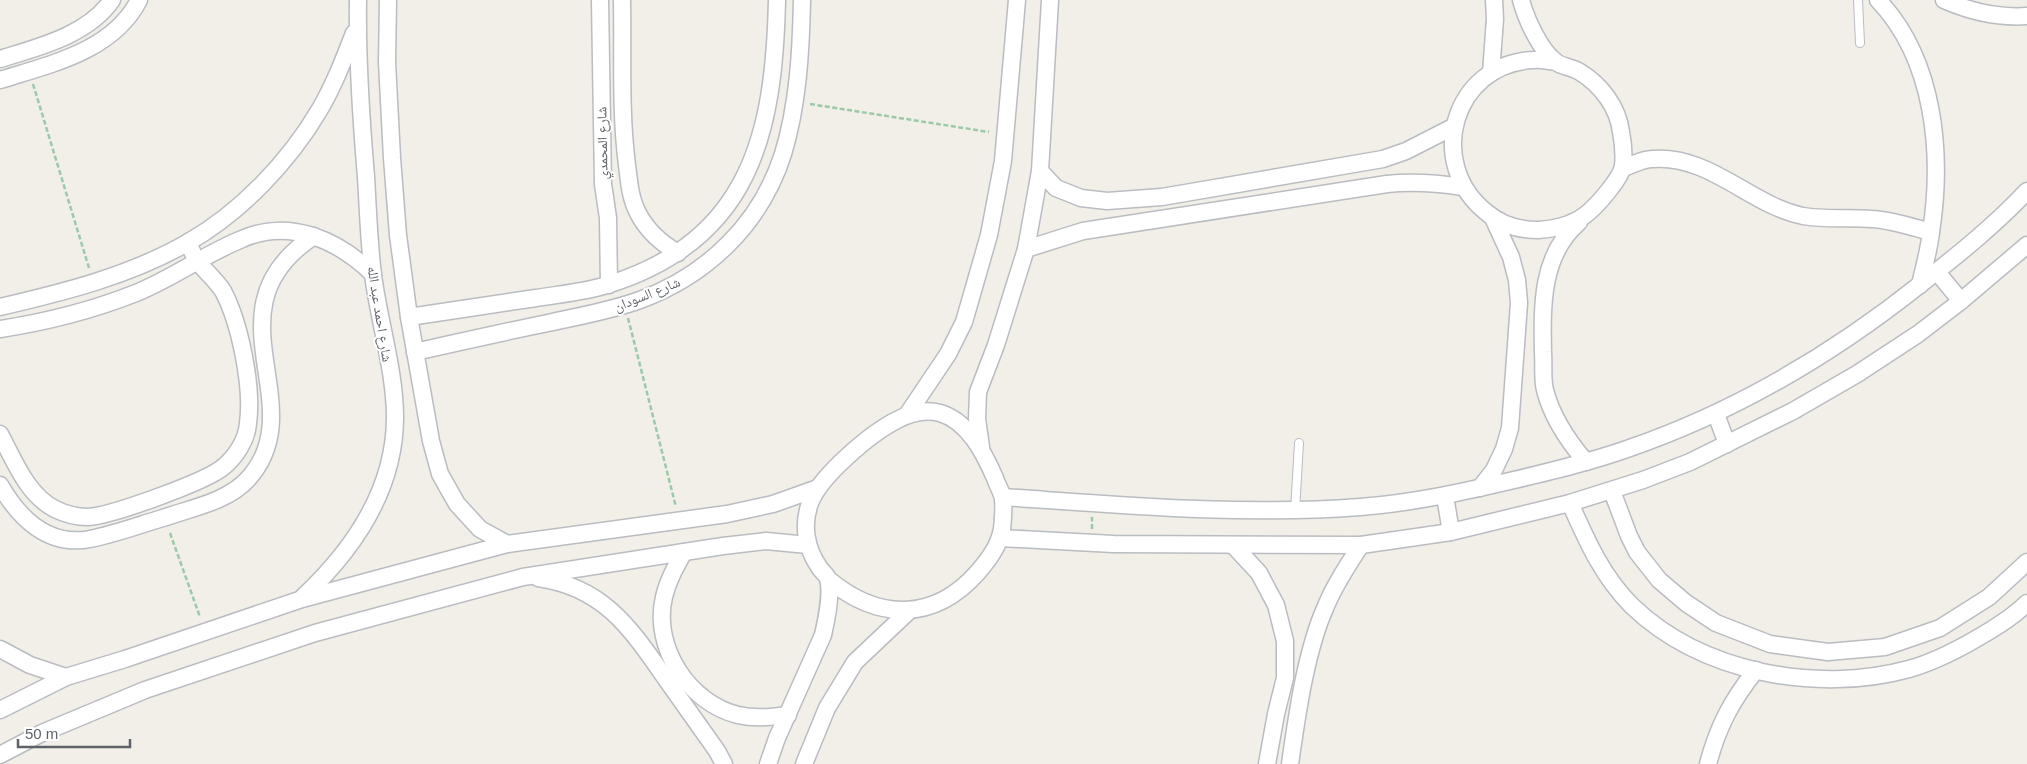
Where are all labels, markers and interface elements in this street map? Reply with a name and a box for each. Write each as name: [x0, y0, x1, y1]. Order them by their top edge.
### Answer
street label: شارع المحمدي: [593, 106, 614, 180]
street label: شارع احمد عبد الله: [363, 265, 395, 363]
street label: شارع السودان: [612, 273, 683, 316]
scale bar: [18, 716, 130, 748]
text: 50 m: [25, 725, 58, 742]

